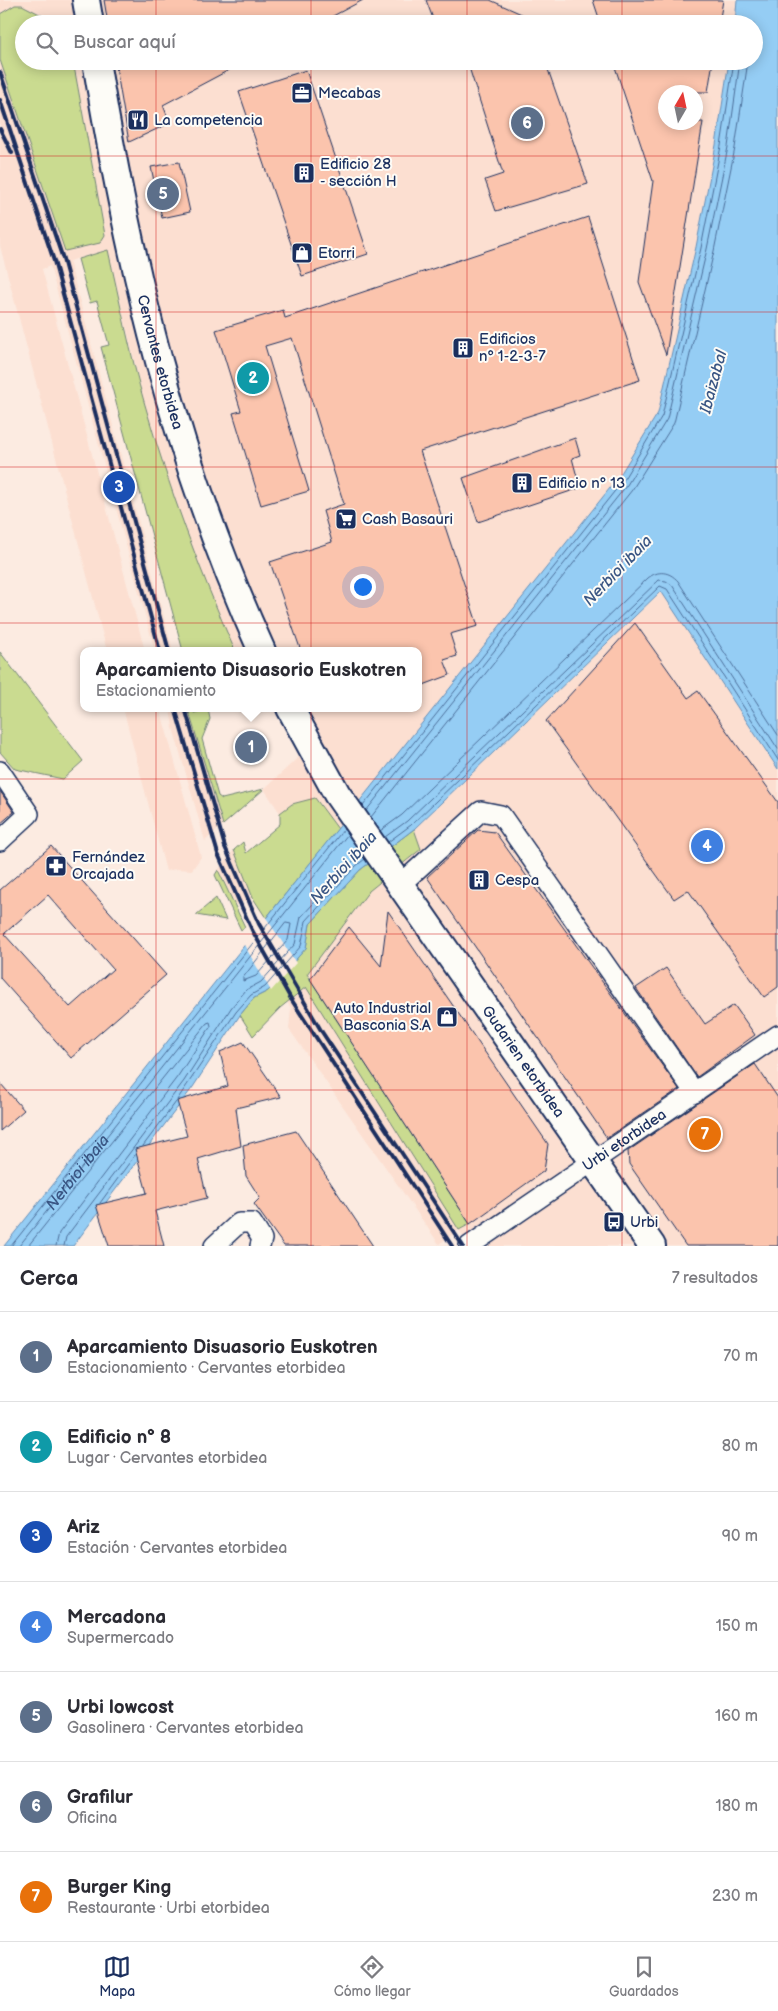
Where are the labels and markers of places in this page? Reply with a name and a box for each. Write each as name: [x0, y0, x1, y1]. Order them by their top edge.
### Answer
office icon: Mecabas: [290, 81, 314, 105]
place label: Mecabas: [318, 84, 381, 103]
pin: 6: [511, 104, 543, 142]
restaurant icon: La competencia: [126, 108, 150, 132]
place label: La competencia: [154, 111, 263, 130]
place label: Edificio 28 - sección H: [320, 155, 397, 191]
building icon: Edificio 28 - sección H: [292, 161, 316, 185]
pin: 5: [147, 175, 179, 213]
shop icon: Etorri: [290, 241, 314, 265]
place label: Etorri: [318, 244, 355, 263]
place label: Edificios nº 1-2-3-7: [479, 330, 546, 366]
building icon: Edificios nº 1-2-3-7: [451, 336, 475, 360]
pin: 2: [237, 359, 269, 397]
pin: 3: [103, 468, 135, 506]
building icon: Edificio nº 13: [510, 471, 534, 495]
place label: Edificio nº 13: [538, 474, 625, 493]
supermarket icon: Cash Basauri: [334, 507, 358, 531]
place label: Cash Basauri: [362, 510, 453, 529]
pin: 1: [235, 728, 267, 766]
pin: 4: [691, 827, 723, 865]
place label: Fernández Orcajada: [72, 848, 146, 884]
pharmacy icon: Fernández Orcajada: [44, 854, 68, 878]
building icon: Cespa: [467, 868, 491, 892]
place label: Cespa: [495, 871, 539, 890]
place label: Auto Industrial Basconia S.A: [334, 999, 432, 1035]
shop icon: Auto Industrial Basconia S.A: [435, 1005, 459, 1029]
pin: 7: [689, 1115, 721, 1153]
bus stop icon: Urbi: [602, 1210, 626, 1234]
place label: Urbi: [630, 1213, 658, 1232]

